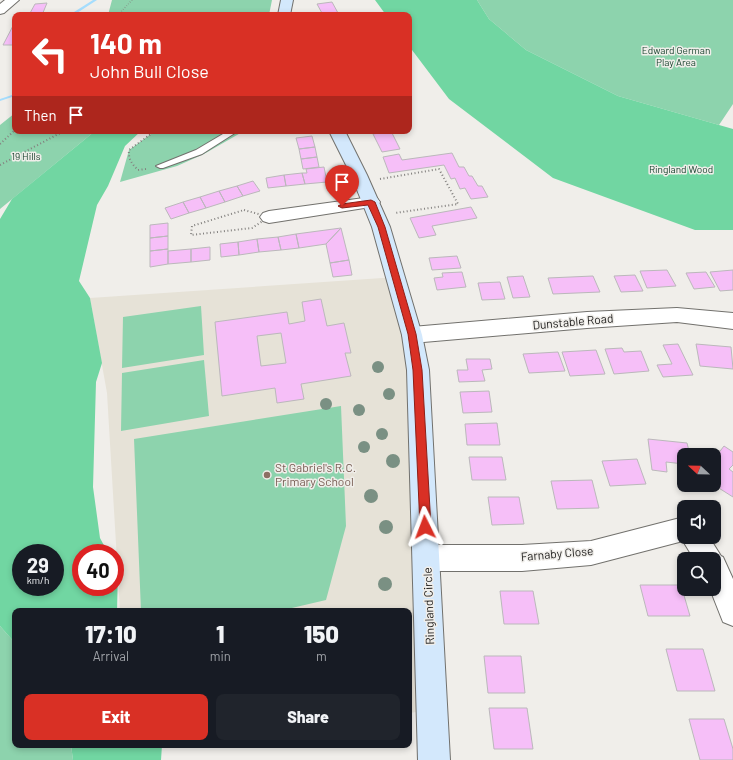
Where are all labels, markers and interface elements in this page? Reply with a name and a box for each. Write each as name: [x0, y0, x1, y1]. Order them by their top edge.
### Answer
text: 140 m: [90, 26, 162, 60]
icon: left: [24, 28, 76, 80]
park label: Edward German Play Area: [642, 44, 710, 68]
text: John Bull Close: [90, 60, 209, 82]
icon: arrive: [65, 104, 87, 126]
text: Then: [24, 106, 57, 124]
park label: 19 Hills: [11, 150, 41, 162]
park label: Ringland Wood: [649, 163, 713, 175]
pin: [325, 165, 359, 206]
icon: arrive: [331, 171, 353, 193]
street label: Dunstable Road: [532, 310, 614, 332]
north arrow: [677, 448, 721, 492]
map controls: [677, 448, 721, 596]
place label: St Gabriel's R.C. Primary School: [275, 460, 356, 488]
marker: St Gabriel's R.C. Primary School: [262, 470, 272, 480]
button: sound: [677, 500, 721, 544]
position arrow: [404, 506, 446, 548]
street label: Farnaby Close: [520, 543, 594, 563]
speed limit sign: 40: [72, 544, 124, 596]
button: search: [677, 552, 721, 596]
text: 29: [27, 553, 49, 577]
street label: Ringland Circle: [420, 567, 436, 645]
text: km/h: [27, 574, 49, 586]
text: 17:10: [85, 619, 137, 648]
text: 1: [216, 619, 224, 648]
text: 150: [304, 619, 339, 648]
text: Arrival: [93, 648, 129, 664]
text: min: [210, 648, 231, 664]
text: m: [316, 648, 327, 664]
button: Exit: [24, 694, 208, 740]
button: Share: [216, 694, 400, 740]

